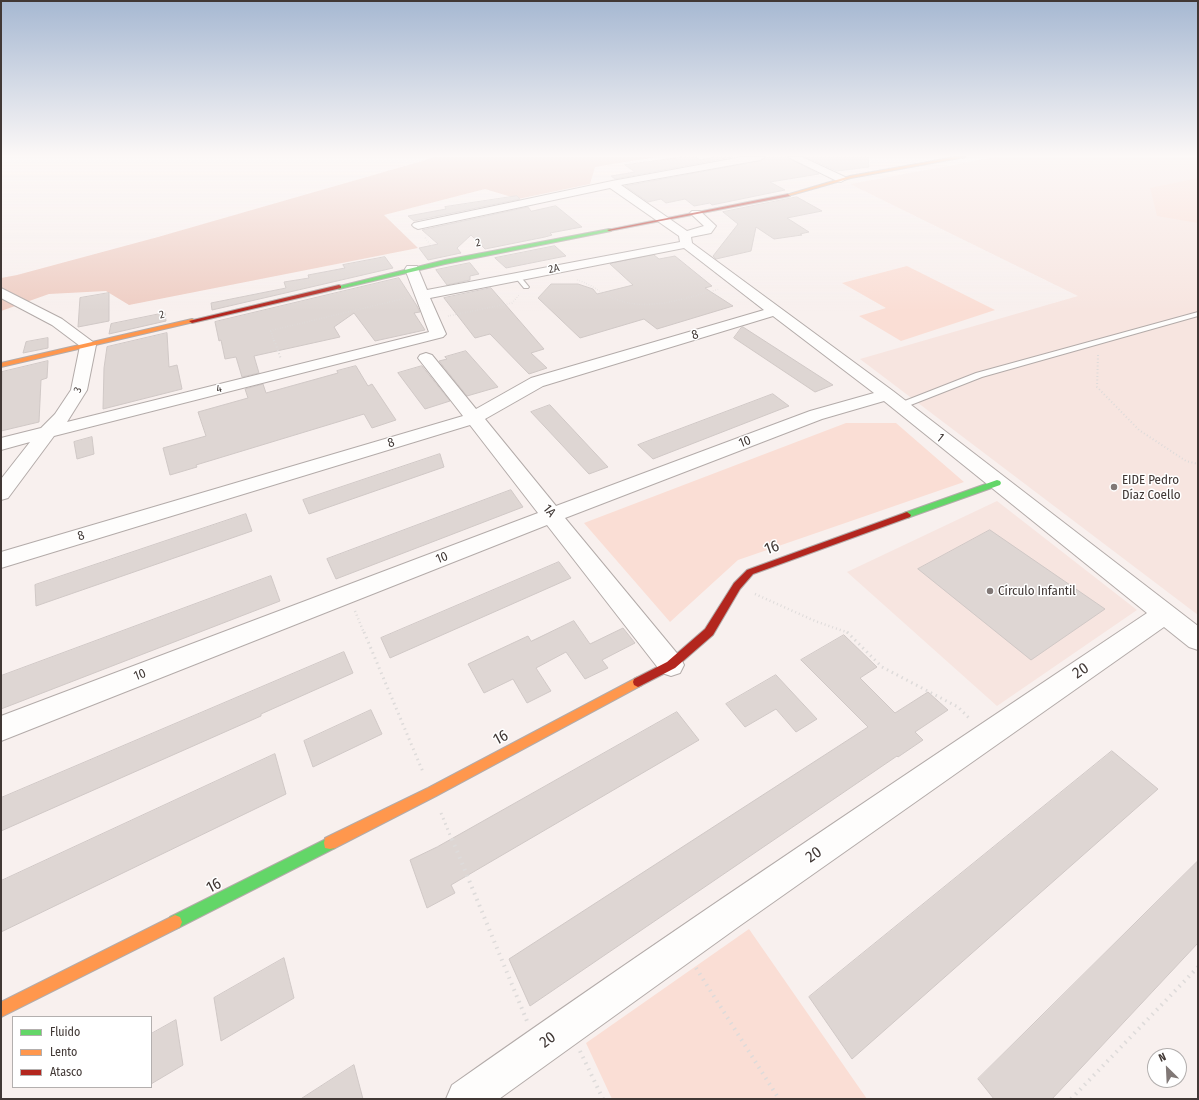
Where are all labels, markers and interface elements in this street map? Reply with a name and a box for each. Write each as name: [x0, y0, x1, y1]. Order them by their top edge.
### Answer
street label: 2: [474, 236, 482, 250]
street label: 2A: [548, 262, 560, 276]
street label: 2: [158, 308, 166, 322]
street label: 8: [690, 327, 700, 343]
street label: 4: [215, 382, 223, 396]
street label: 3: [71, 385, 85, 395]
street label: 1: [933, 430, 947, 446]
street label: 10: [737, 433, 753, 451]
street label: 8: [386, 435, 396, 451]
place label: EIDE Pedro Díaz Coello: [1122, 472, 1181, 503]
marker: EIDE Pedro Díaz Coello: [1109, 482, 1119, 492]
street label: 1A: [539, 501, 559, 521]
street label: 8: [76, 528, 86, 544]
street label: 16: [762, 537, 782, 559]
street label: 10: [434, 549, 450, 567]
place label: Círculo Infantil: [998, 583, 1076, 599]
marker: Círculo Infantil: [985, 586, 995, 596]
street label: 20: [1069, 659, 1093, 683]
street label: 10: [132, 666, 148, 684]
street label: 16: [490, 726, 512, 750]
street label: 20: [802, 843, 826, 867]
street label: 16: [203, 874, 225, 898]
legend: [12, 1016, 152, 1088]
text: Fluido: [50, 1025, 80, 1039]
street label: 20: [536, 1028, 560, 1052]
text: Lento: [50, 1045, 77, 1059]
north arrow: [1147, 1048, 1187, 1088]
text: N: [1157, 1050, 1168, 1065]
text: Atasco: [50, 1065, 82, 1079]

